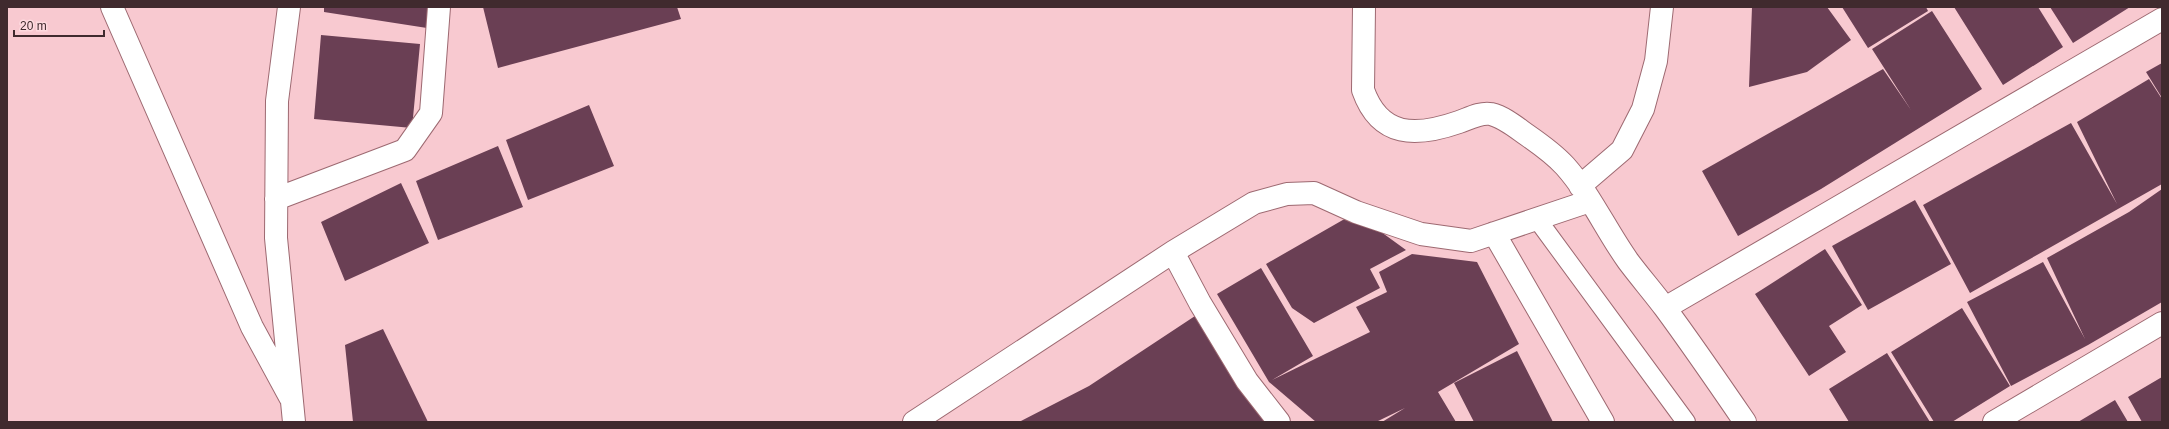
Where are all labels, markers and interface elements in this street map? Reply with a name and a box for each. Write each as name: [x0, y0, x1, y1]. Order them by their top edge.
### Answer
scale bar: [14, 12, 104, 38]
text: 20 m: [20, 19, 47, 33]

